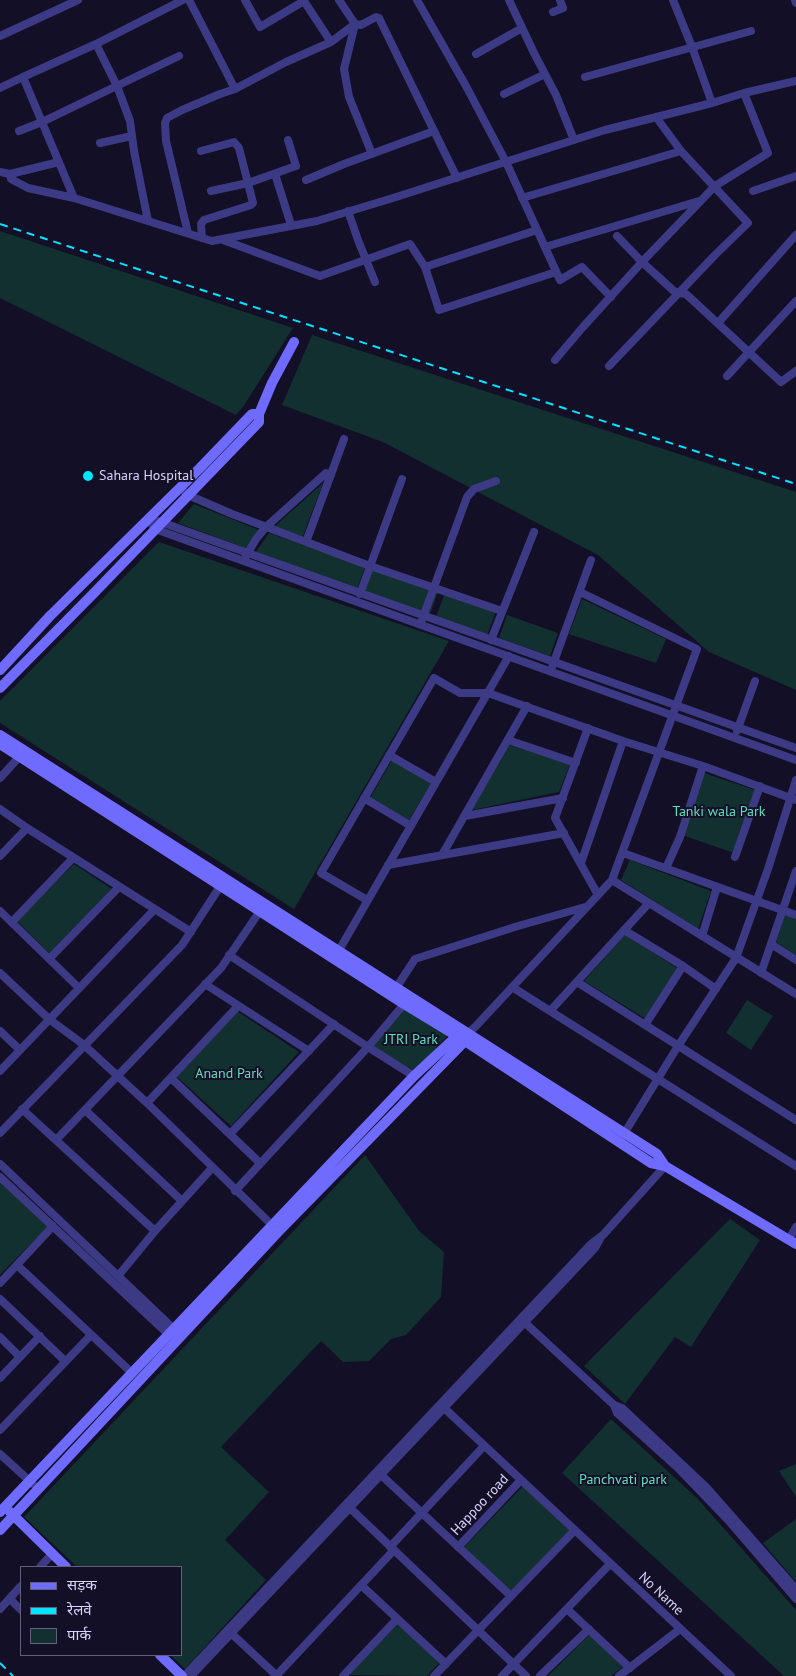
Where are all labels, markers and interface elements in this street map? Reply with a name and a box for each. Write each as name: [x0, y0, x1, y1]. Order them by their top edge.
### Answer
place label: Sahara Hospital: [99, 468, 193, 484]
marker: Sahara Hospital: [81, 469, 95, 483]
park label: Tanki wala Park: [673, 804, 765, 820]
park label: JTRI Park: [384, 1032, 438, 1048]
park label: Anand Park: [195, 1066, 263, 1082]
street label: Happoo road: [448, 1471, 512, 1539]
park label: Panchvati park: [579, 1472, 667, 1488]
legend: [20, 1566, 182, 1656]
street label: No Name: [635, 1569, 687, 1619]
text: सड़क: [67, 1575, 97, 1594]
text: रेलवे: [67, 1600, 92, 1619]
text: पार्क: [67, 1625, 91, 1644]

